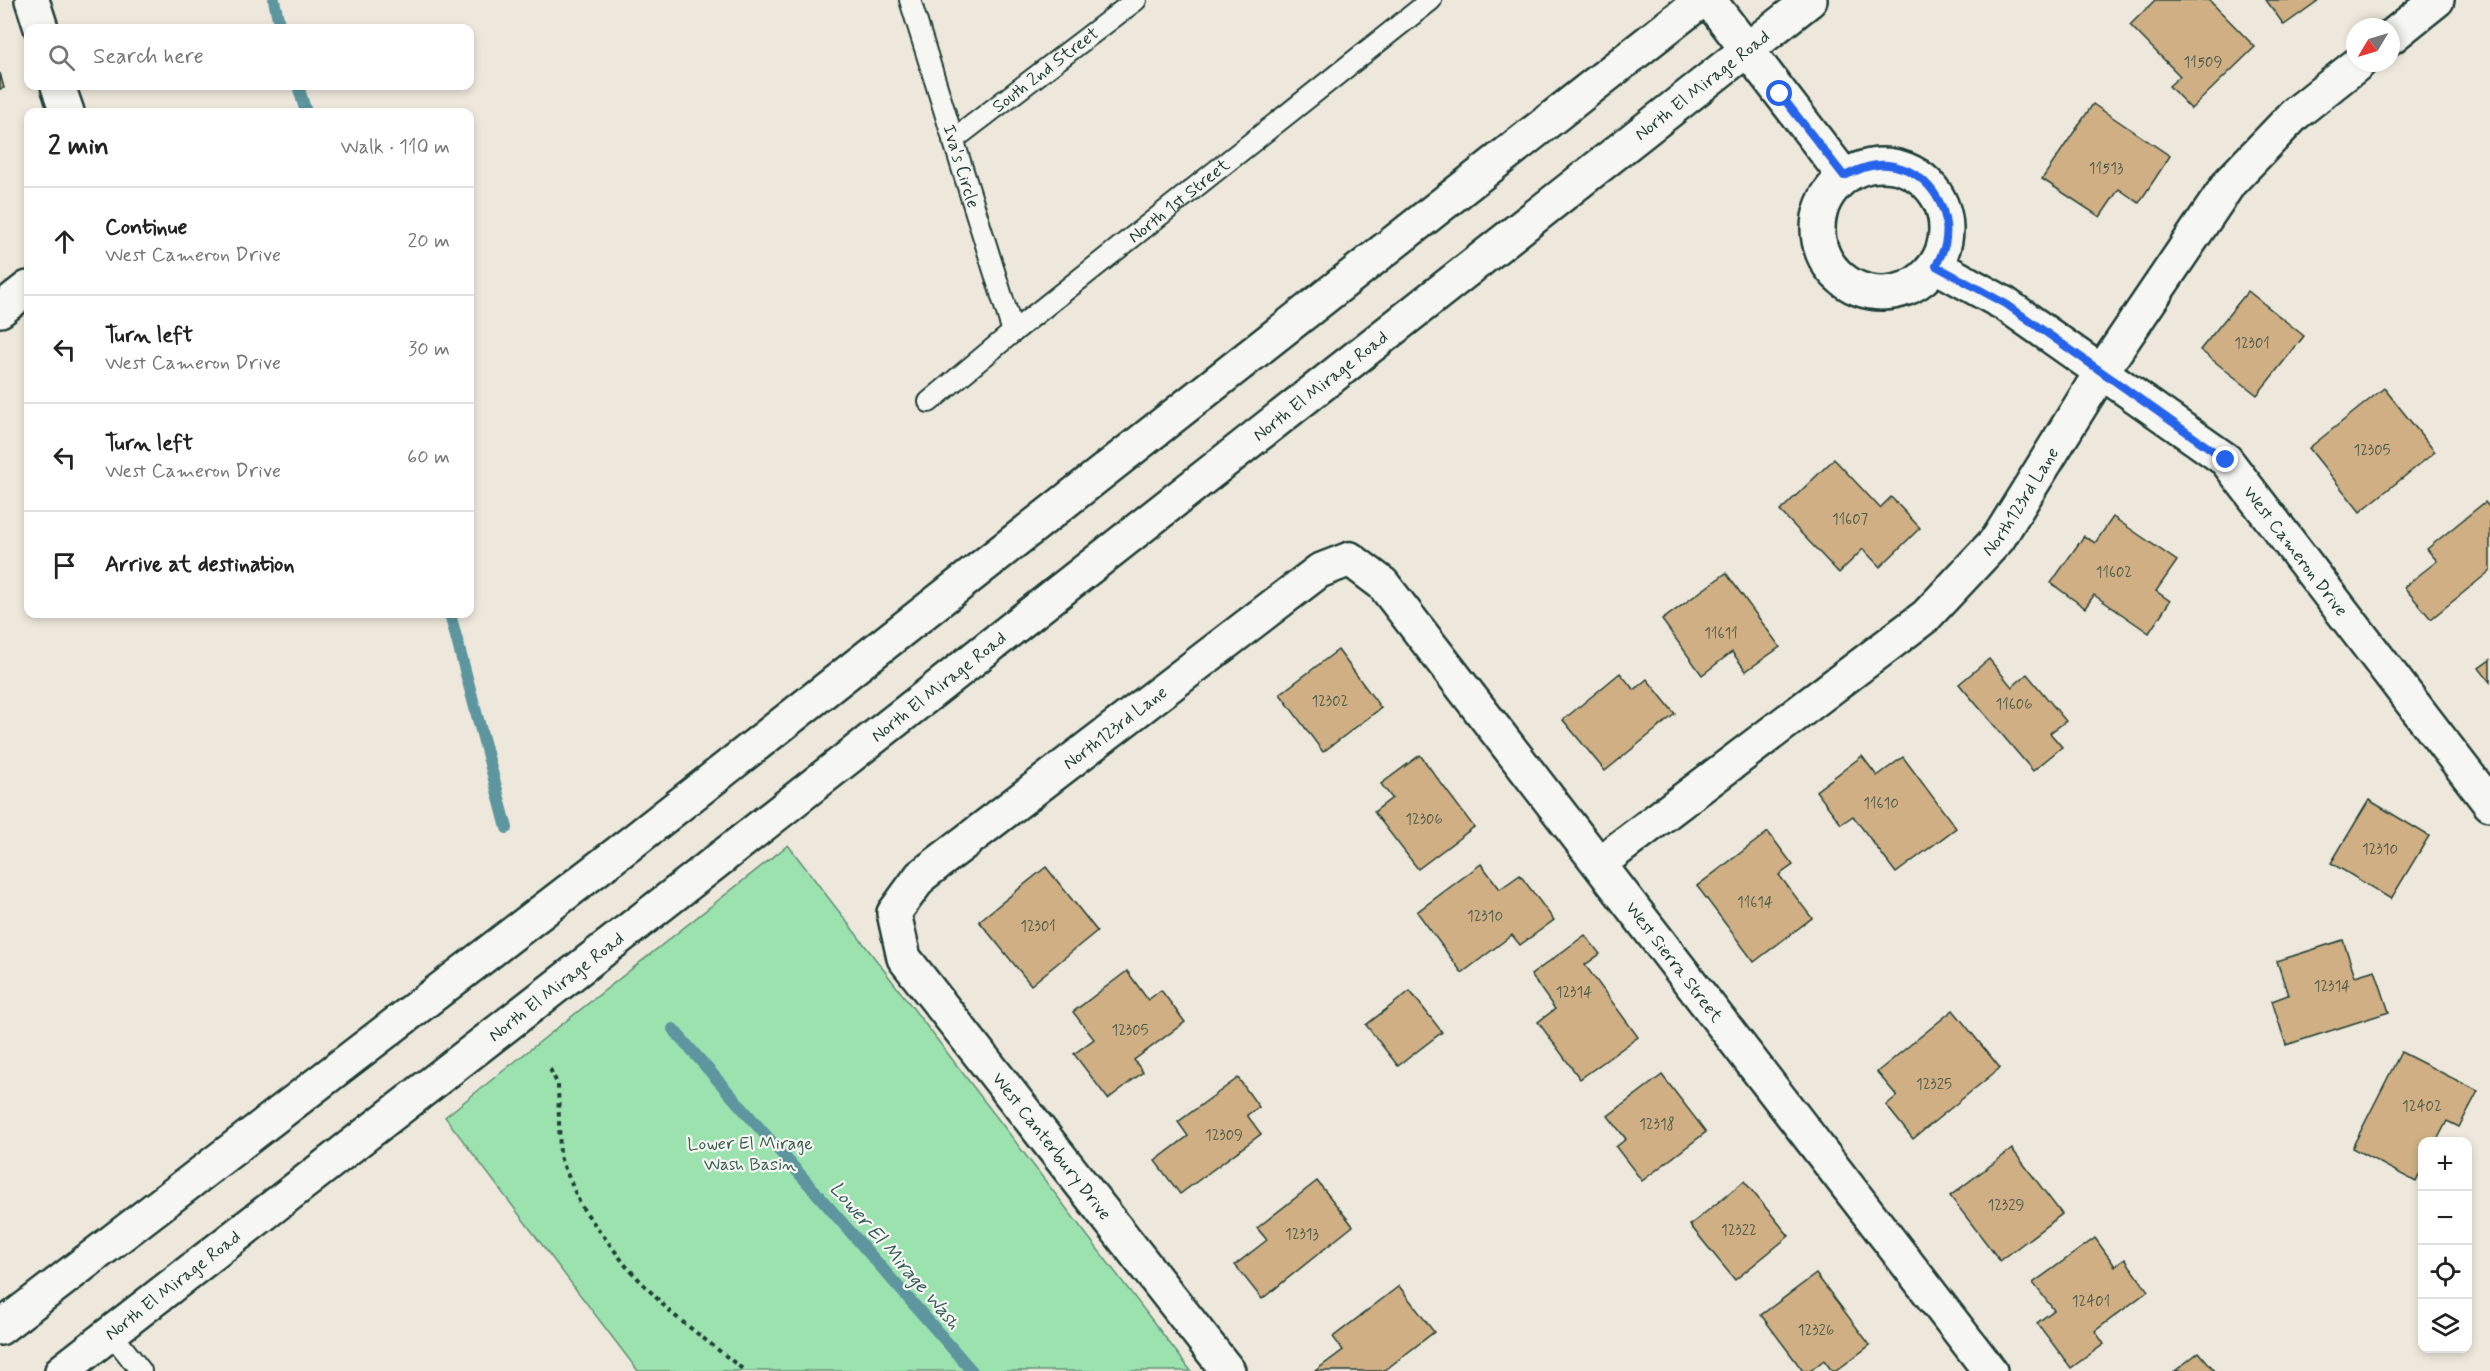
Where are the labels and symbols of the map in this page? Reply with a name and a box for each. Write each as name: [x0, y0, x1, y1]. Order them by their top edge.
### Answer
north arrow: [2346, 18, 2400, 72]
street label: South 2nd Street: [987, 22, 1104, 119]
street label: North El Mirage Road: [1630, 25, 1775, 147]
house number: 11509: [2184, 53, 2222, 73]
route start: [1766, 80, 1792, 106]
street label: Iva's Circle: [936, 122, 985, 211]
street label: North 1st Street: [1124, 153, 1236, 249]
house number: 11513: [2089, 159, 2123, 179]
street label: North El Mirage Road: [1248, 326, 1393, 447]
house number: 12301: [2234, 334, 2270, 354]
house number: 12305: [2353, 441, 2391, 461]
street label: North123rd Lane: [1977, 443, 2065, 562]
route end: [2212, 446, 2238, 472]
street label: West Cameron Drive: [2237, 481, 2353, 622]
house number: 11607: [1832, 510, 1869, 530]
house number: 11602: [2096, 563, 2132, 583]
house number: 11611: [1704, 624, 1738, 644]
street label: North El Mirage Road: [867, 627, 1012, 748]
street label: North123rd Lane: [1058, 681, 1172, 776]
house number: 12302: [1311, 692, 1349, 712]
house number: 11606: [1996, 695, 2032, 715]
house number: 11610: [1863, 794, 1899, 814]
house number: 12306: [1405, 810, 1443, 830]
house number: 12310: [2362, 840, 2398, 860]
house number: 11614: [1737, 893, 1773, 913]
street label: West Sierra Street: [1619, 897, 1728, 1028]
house number: 12310: [1467, 907, 1503, 927]
house number: 12301: [1020, 917, 1056, 937]
street label: North El Mirage Road: [484, 927, 629, 1048]
house number: 12314: [2314, 977, 2350, 997]
house number: 12314: [1556, 983, 1592, 1003]
house number: 12305: [1111, 1021, 1149, 1041]
street label: West Canterbury Drive: [986, 1068, 1117, 1225]
house number: 12325: [1916, 1075, 1952, 1095]
house number: 12402: [2402, 1097, 2442, 1117]
house number: 12318: [1639, 1115, 1675, 1135]
house number: 12309: [1205, 1126, 1243, 1146]
park label: Lower El Mirage Wash Basin: [687, 1132, 813, 1177]
water label: Lower El Mirage Wash: [823, 1176, 967, 1336]
house number: 12329: [1987, 1196, 2025, 1216]
house number: 12322: [1721, 1221, 1757, 1241]
street label: North El Mirage Road: [100, 1225, 246, 1346]
house number: 12313: [1285, 1225, 1319, 1245]
house number: 12401: [2072, 1292, 2110, 1312]
house number: 12326: [1798, 1321, 1834, 1341]

